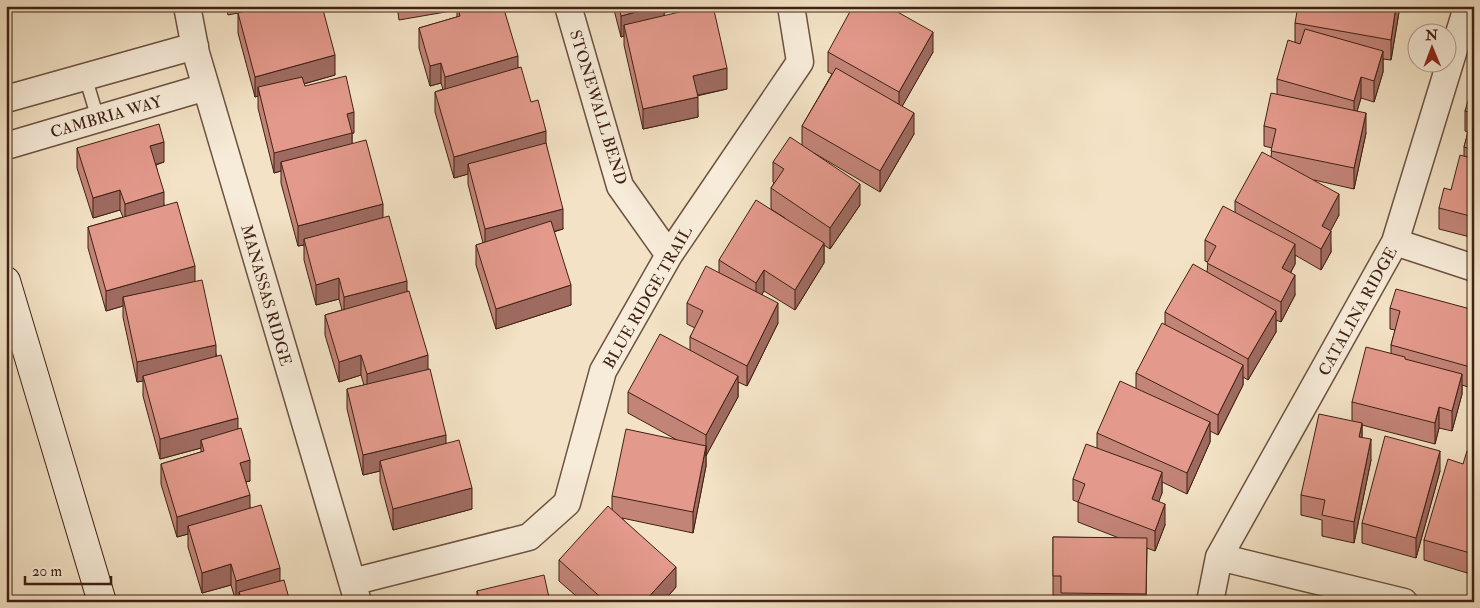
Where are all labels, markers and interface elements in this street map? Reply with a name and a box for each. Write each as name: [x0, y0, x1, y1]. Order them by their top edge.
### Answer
north arrow: [1408, 22, 1458, 72]
text: N: [1424, 27, 1439, 44]
street label: STONEWALL BEND: [565, 28, 631, 187]
street label: CAMBRIA WAY: [48, 91, 165, 142]
street label: MANASSAS RIDGE: [236, 222, 296, 368]
street label: BLUE RIDGE TRAIL: [599, 222, 697, 372]
street label: CATALINA RIDGE: [1314, 243, 1402, 380]
scale bar: [25, 553, 111, 585]
text: 20 m: [32, 562, 62, 581]

